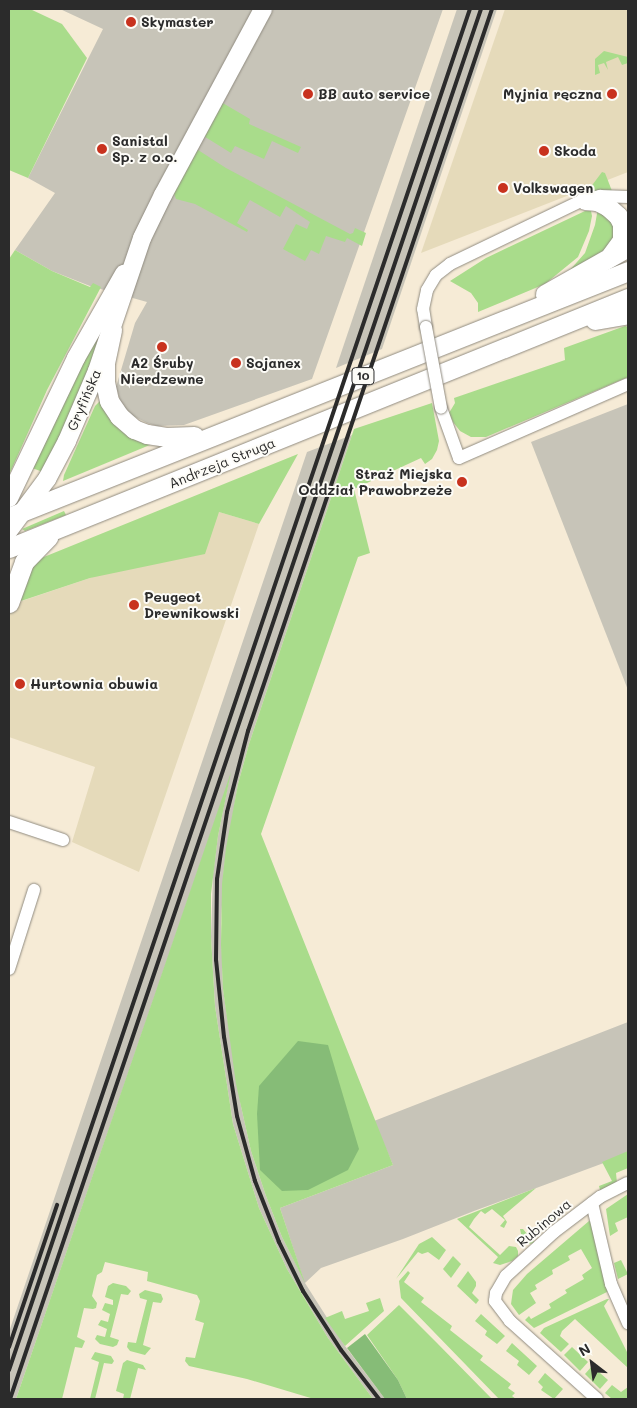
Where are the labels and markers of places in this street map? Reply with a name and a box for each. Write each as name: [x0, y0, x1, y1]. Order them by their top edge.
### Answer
place label: Skymaster: [141, 14, 214, 30]
marker: Skymaster: [125, 16, 137, 28]
place label: BB auto service: [318, 86, 430, 102]
place label: Myjnia ręczna: [503, 86, 602, 102]
marker: BB auto service: [302, 88, 314, 100]
marker: Myjnia ręczna: [606, 88, 618, 100]
place label: Sanistal Sp. z o.o.: [112, 133, 178, 166]
marker: Sanistal Sp. z o.o.: [96, 143, 108, 155]
place label: Skoda: [554, 143, 596, 159]
marker: Skoda: [538, 145, 550, 157]
place label: Volkswagen: [513, 180, 593, 196]
marker: Volkswagen: [497, 182, 509, 194]
marker: A2 Śruby Nierdzewne: [156, 341, 168, 353]
place label: A2 Śruby Nierdzewne: [120, 355, 204, 388]
place label: Sojanex: [246, 355, 301, 371]
marker: Sojanex: [230, 357, 242, 369]
place label: Straż Miejska Oddział Prawobrzeże: [298, 466, 452, 498]
marker: Straż Miejska Oddział Prawobrzeże: [456, 476, 468, 488]
place label: Peugeot Drewnikowski: [144, 589, 239, 622]
marker: Peugeot Drewnikowski: [128, 599, 140, 611]
place label: Hurtownia obuwia: [30, 676, 158, 692]
marker: Hurtownia obuwia: [14, 678, 26, 690]

